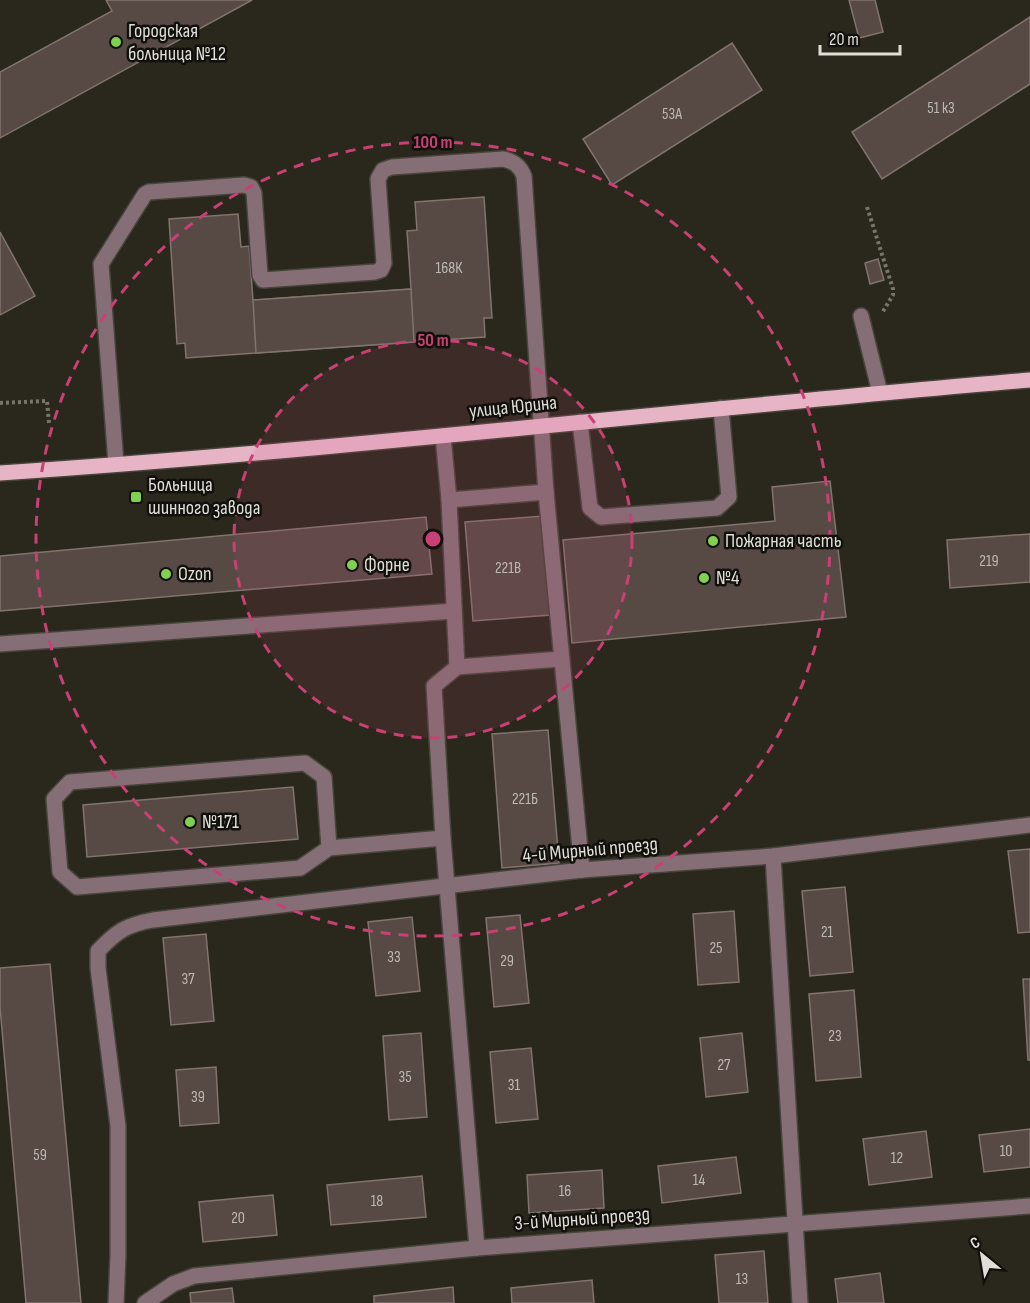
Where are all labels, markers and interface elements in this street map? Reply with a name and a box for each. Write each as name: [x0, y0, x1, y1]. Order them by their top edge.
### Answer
scale bar: [820, 18, 900, 56]
place label: Городская больница №12: [128, 19, 226, 66]
text: 20 m: [829, 29, 859, 50]
marker: Городская больница №12: [109, 35, 123, 49]
house number: 51 к3: [927, 99, 955, 118]
house number: 53А: [662, 105, 682, 124]
text: 100 m: [414, 132, 453, 153]
house number: 168К: [436, 259, 463, 278]
text: 50 m: [417, 330, 449, 351]
street label: улица Юрина: [468, 390, 558, 424]
place label: Больница шинного завода: [148, 473, 260, 520]
marker: Больница шинного завода: [129, 490, 143, 504]
centre of rings: [423, 529, 443, 549]
place label: Пожарная часть: [725, 529, 842, 553]
marker: Пожарная часть: [706, 534, 720, 548]
house number: 219: [979, 552, 999, 571]
place label: Форне: [364, 553, 410, 577]
marker: Форне: [345, 558, 359, 572]
house number: 221В: [495, 559, 521, 578]
place label: Ozon: [178, 562, 212, 586]
place label: №4: [716, 566, 739, 590]
marker: Ozon: [159, 567, 173, 581]
marker: №4: [697, 571, 711, 585]
house number: 221Б: [512, 790, 538, 809]
place label: №171: [202, 810, 239, 834]
marker: №171: [183, 815, 197, 829]
street label: 4-й Мирный проезд: [521, 832, 659, 868]
house number: 21: [821, 923, 834, 942]
house number: 25: [709, 939, 723, 958]
house number: 33: [387, 948, 401, 967]
house number: 29: [500, 952, 514, 971]
house number: 37: [181, 970, 195, 989]
house number: 23: [828, 1027, 842, 1046]
house number: 27: [717, 1056, 731, 1075]
house number: 35: [398, 1068, 412, 1087]
house number: 31: [508, 1076, 521, 1095]
house number: 39: [191, 1088, 205, 1107]
house number: 10: [1000, 1142, 1012, 1161]
house number: 59: [33, 1146, 47, 1165]
house number: 12: [891, 1149, 903, 1168]
house number: 14: [693, 1171, 705, 1190]
house number: 16: [559, 1182, 571, 1201]
house number: 18: [371, 1192, 383, 1211]
street label: 3-й Мирный проезд: [513, 1202, 651, 1236]
house number: 20: [231, 1209, 245, 1228]
north arrow: [952, 1225, 1012, 1285]
text: С: [967, 1233, 984, 1254]
house number: 13: [736, 1270, 748, 1289]

